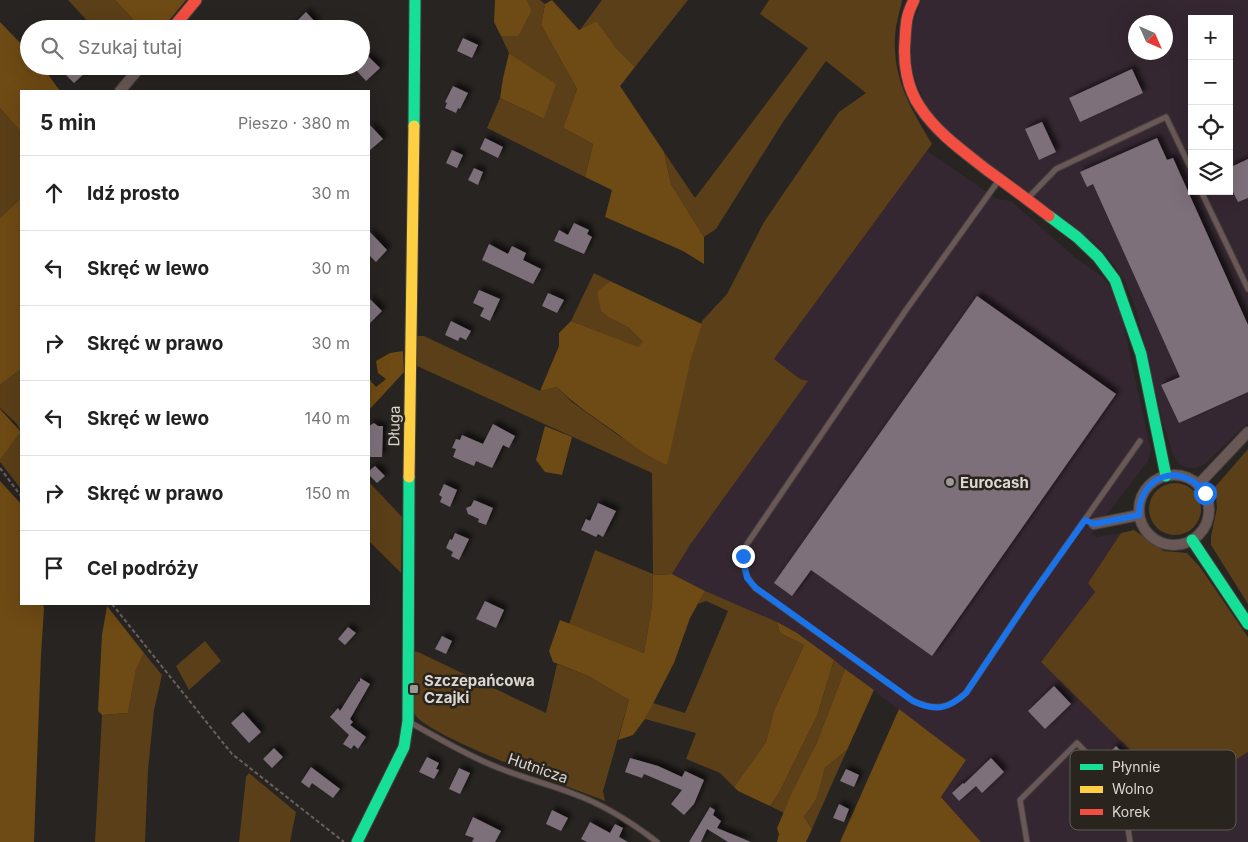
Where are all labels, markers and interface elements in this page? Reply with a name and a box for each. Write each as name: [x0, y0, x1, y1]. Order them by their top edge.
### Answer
north arrow: [1128, 15, 1173, 60]
map controls: [1188, 15, 1233, 195]
button: +: [1188, 15, 1233, 60]
search box: [20, 20, 370, 75]
icon: search: [38, 34, 66, 62]
text: Szukaj tutaj: [78, 36, 182, 59]
button: −: [1188, 60, 1233, 105]
button: locate: [1188, 105, 1233, 150]
text: 5 min: [40, 110, 96, 135]
text: Pieszo · 380 m: [238, 113, 350, 133]
button: layers: [1188, 150, 1233, 195]
icon: ahead: [40, 179, 68, 207]
text: Idź prosto: [87, 182, 180, 205]
text: 30 m: [312, 183, 350, 203]
icon: left: [40, 254, 68, 282]
text: Skręć w lewo: [87, 257, 209, 280]
text: 30 m: [312, 258, 350, 278]
icon: right: [40, 329, 68, 357]
text: Skręć w prawo: [87, 332, 223, 355]
text: 30 m: [312, 333, 350, 353]
icon: left: [40, 404, 68, 432]
street label: Długa: [384, 405, 404, 447]
text: Skręć w lewo: [87, 407, 209, 430]
text: 140 m: [305, 408, 350, 428]
place label: Eurocash: [960, 473, 1029, 492]
marker: Eurocash: [944, 476, 956, 488]
icon: right: [40, 479, 68, 507]
text: Skręć w prawo: [87, 482, 223, 505]
route start: [1194, 482, 1217, 505]
text: 150 m: [305, 483, 350, 503]
route end: [732, 545, 755, 568]
icon: arrive: [40, 554, 68, 582]
text: Cel podróży: [87, 557, 199, 580]
place label: Szczepańcowa Czajki: [424, 671, 535, 707]
marker: Szczepańcowa Czajki: [408, 683, 420, 695]
street label: Hutnicza: [505, 749, 571, 787]
legend: [1070, 750, 1236, 830]
text: Płynnie: [1112, 758, 1160, 775]
text: Wolno: [1112, 780, 1154, 797]
text: Korek: [1112, 803, 1150, 820]

